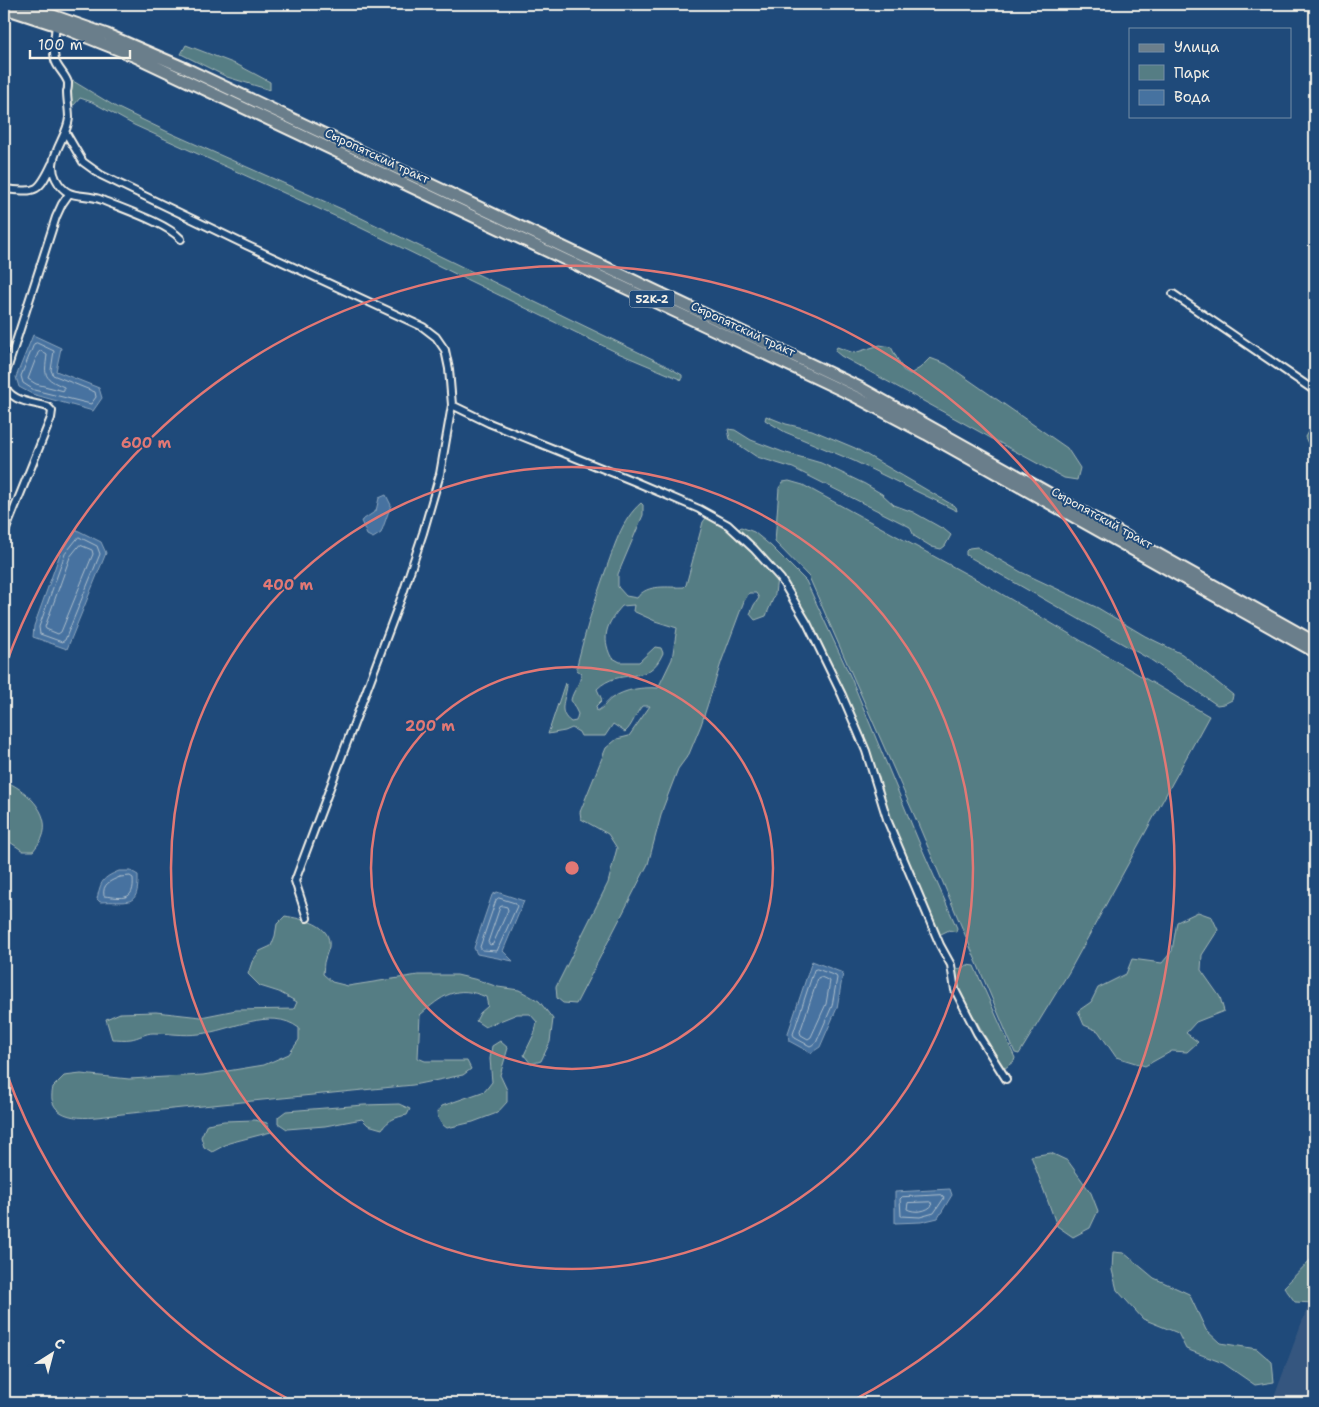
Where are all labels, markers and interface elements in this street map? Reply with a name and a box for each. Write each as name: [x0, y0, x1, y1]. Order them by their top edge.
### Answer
scale bar: [30, 28, 130, 60]
legend: [1129, 28, 1292, 118]
text: 100 m: [38, 35, 83, 55]
text: Улица: [1174, 37, 1220, 57]
text: Парк: [1174, 63, 1210, 83]
text: Вода: [1174, 87, 1211, 107]
street label: Сыропятский тракт: [322, 125, 433, 188]
road number: 52К-2: [630, 290, 674, 308]
street label: Сыропятский тракт: [688, 298, 799, 361]
text: 600 m: [121, 433, 171, 453]
street label: Сыропятский тракт: [1049, 484, 1156, 553]
text: 400 m: [263, 575, 313, 595]
text: 200 m: [405, 716, 455, 736]
centre of rings: [563, 859, 581, 877]
north arrow: [28, 1330, 78, 1380]
text: С: [51, 1334, 68, 1353]

